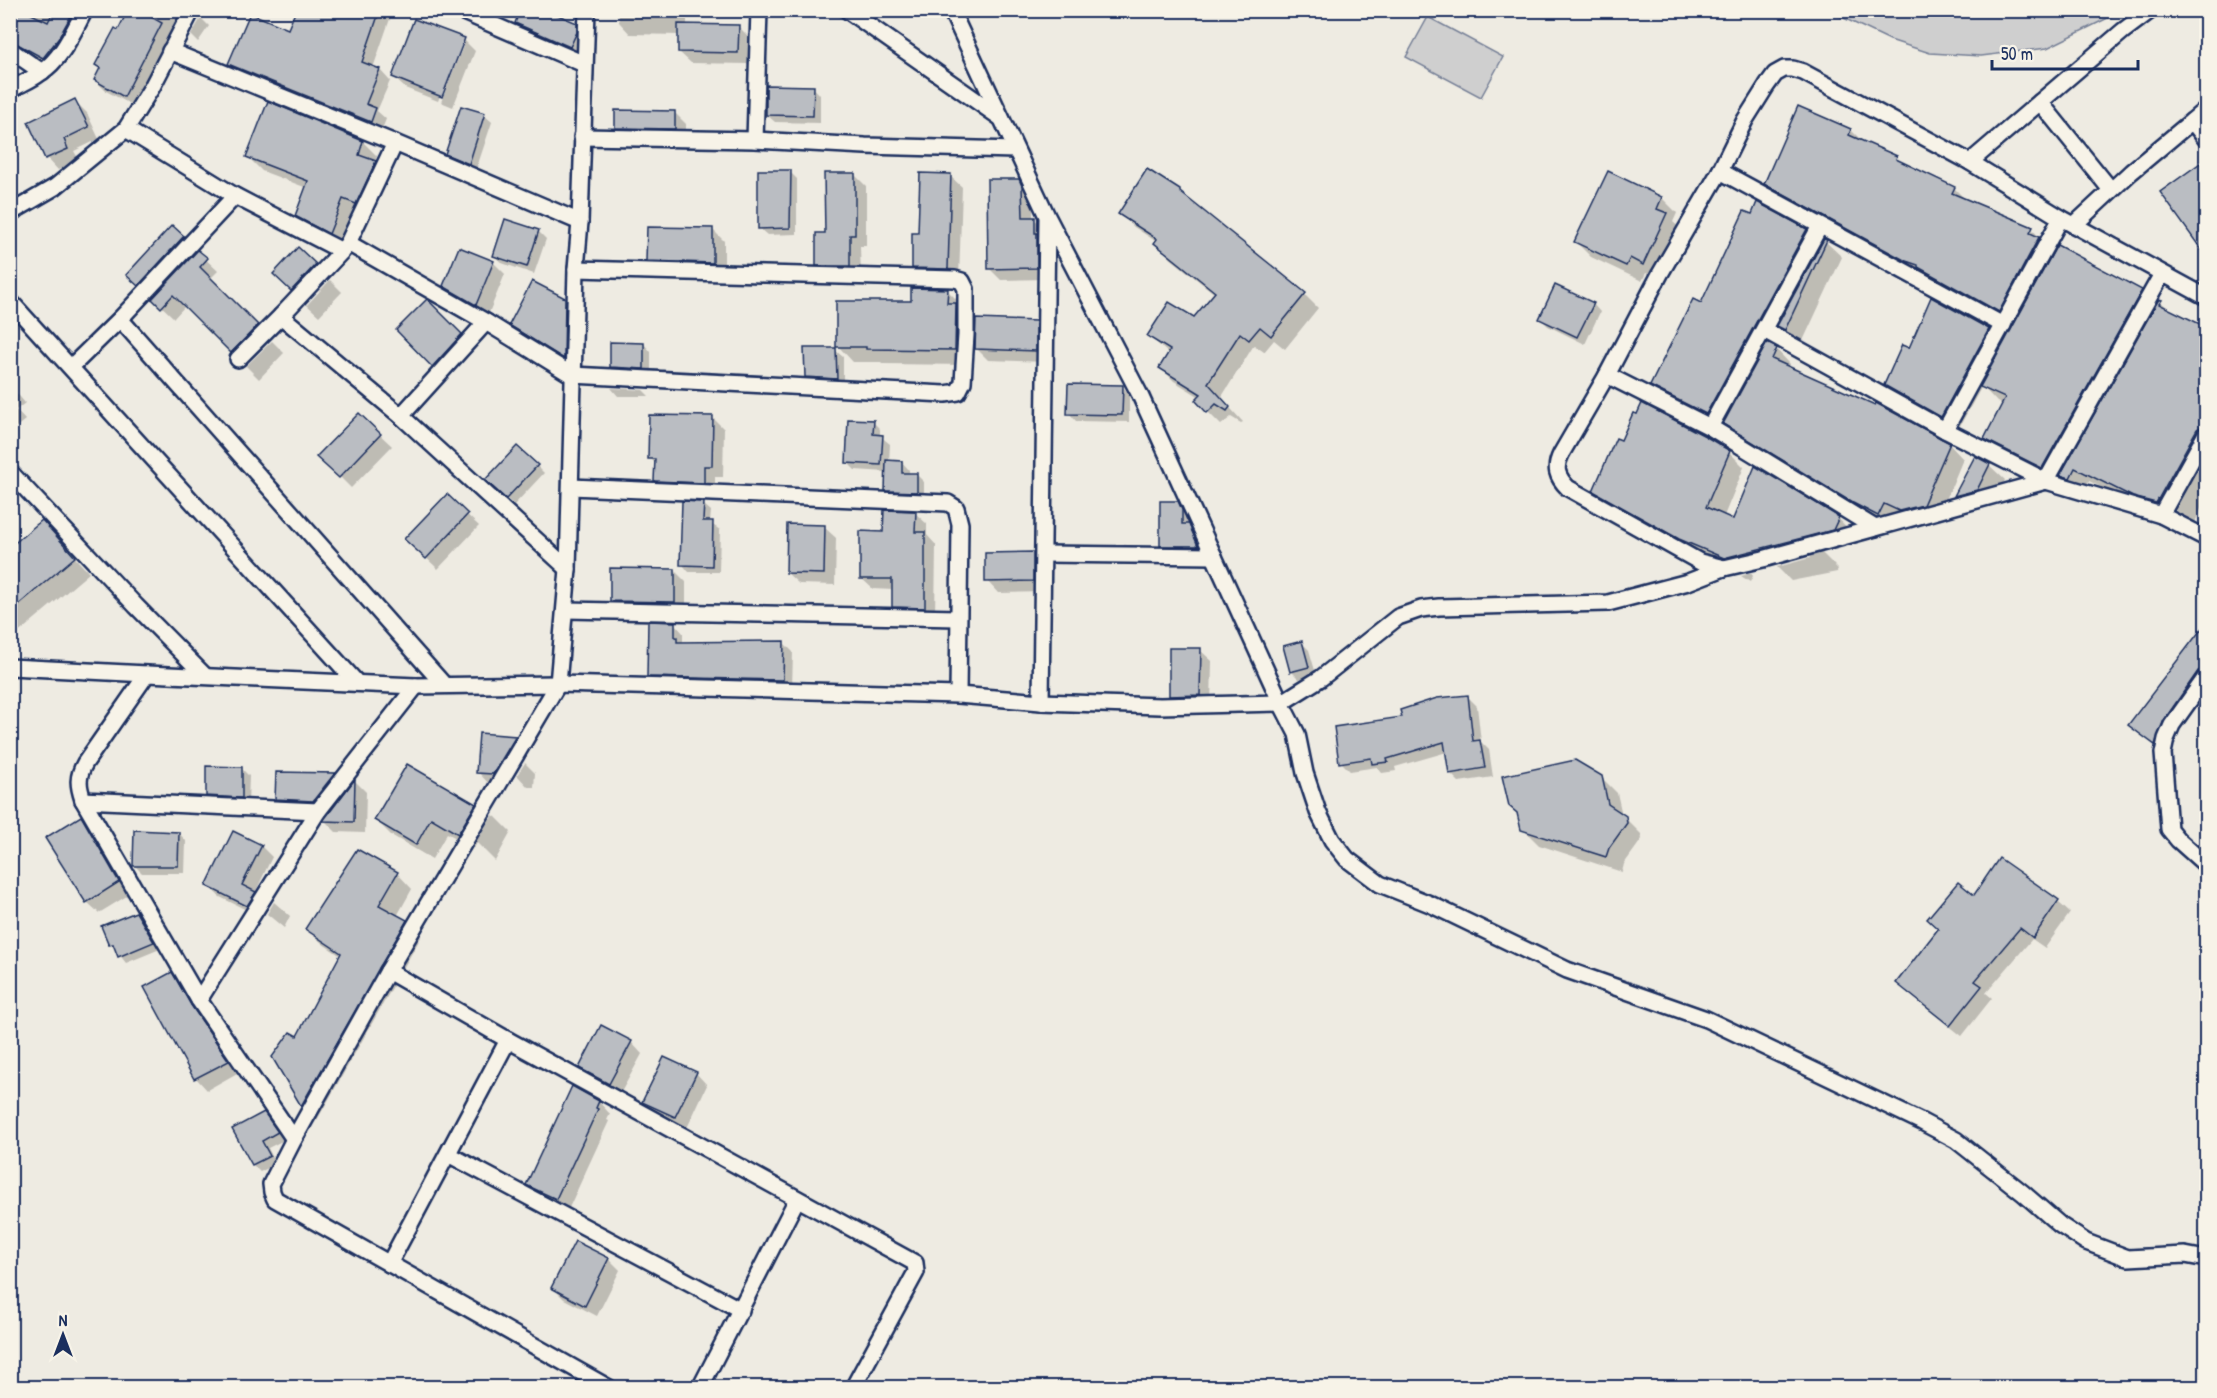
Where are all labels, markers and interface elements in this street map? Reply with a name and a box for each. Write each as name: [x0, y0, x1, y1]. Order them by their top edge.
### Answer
scale bar: [1992, 33, 2138, 71]
text: 50 m: [2001, 41, 2033, 66]
north arrow: [33, 1305, 93, 1365]
text: N: [59, 1309, 68, 1331]

